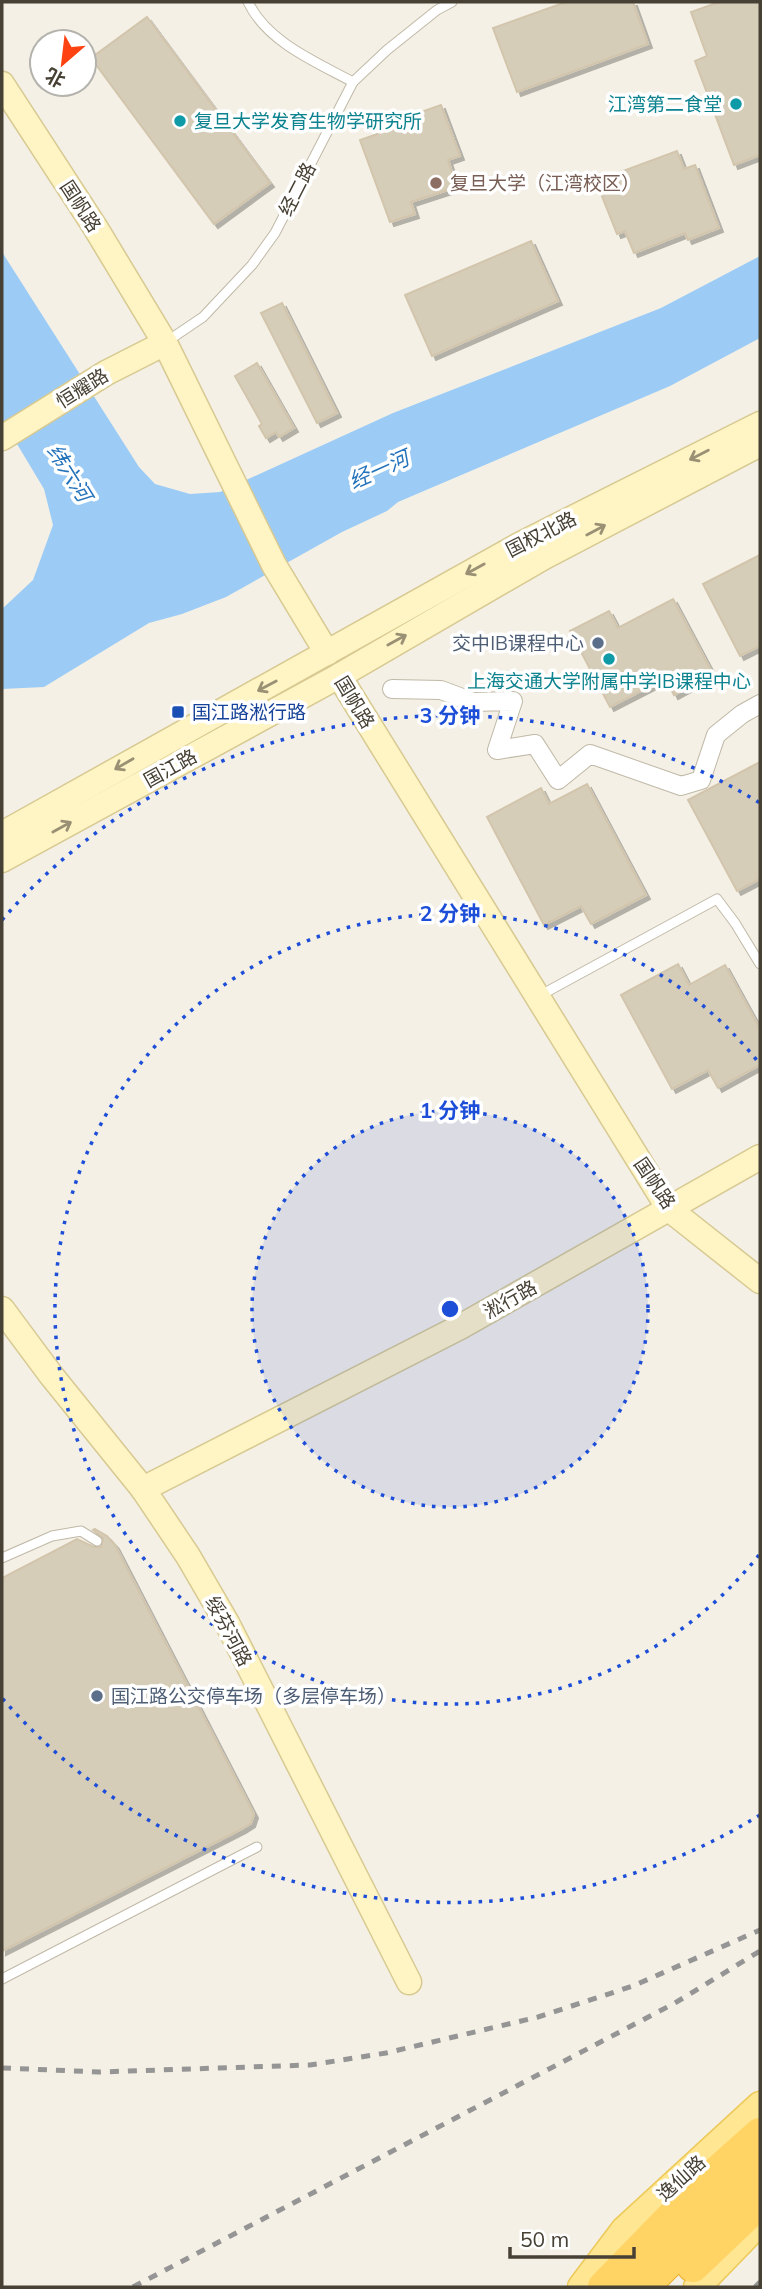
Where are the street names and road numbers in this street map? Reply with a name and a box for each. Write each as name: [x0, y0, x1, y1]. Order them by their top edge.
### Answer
street label: 经二路: [273, 158, 321, 220]
street label: 国帆路: [55, 176, 107, 236]
street label: 恒耀路: [51, 363, 113, 413]
street label: 国权北路: [502, 506, 580, 562]
street label: 国帆路: [330, 671, 380, 733]
street label: 国江路: [139, 744, 201, 792]
street label: 国帆路: [629, 1153, 681, 1213]
street label: 淞行路: [479, 1275, 541, 1323]
street label: 绥芬河路: [201, 1592, 257, 1670]
street label: 逸仙路: [652, 2150, 710, 2206]

